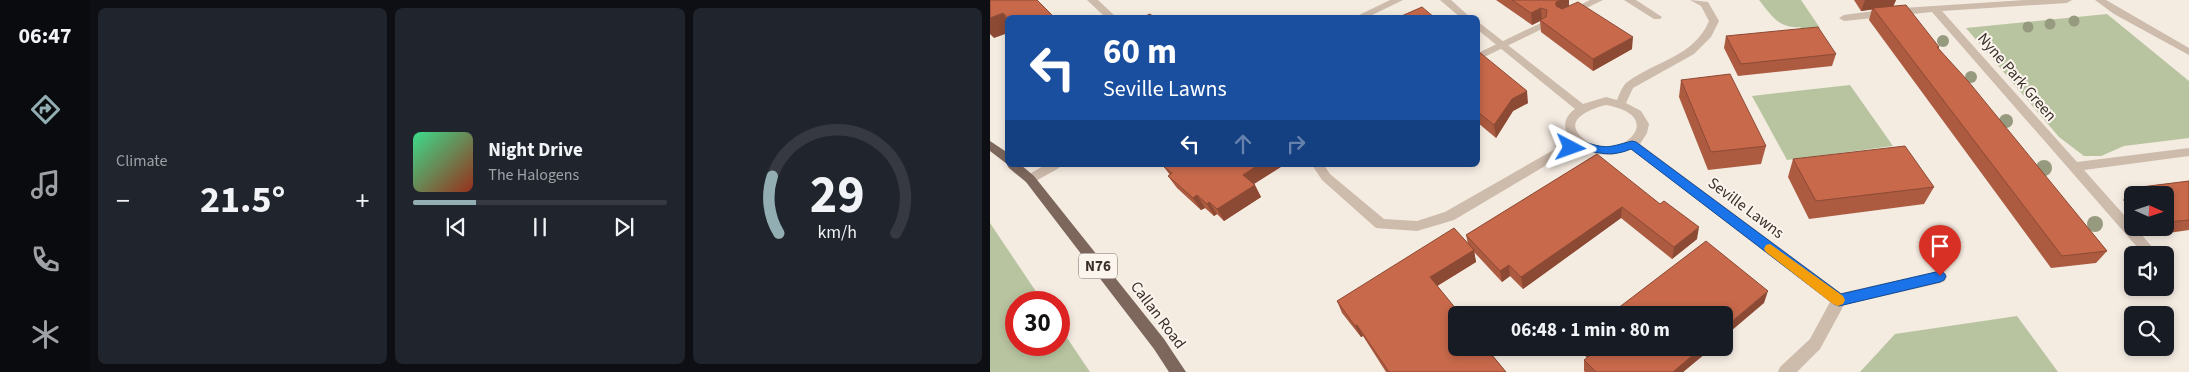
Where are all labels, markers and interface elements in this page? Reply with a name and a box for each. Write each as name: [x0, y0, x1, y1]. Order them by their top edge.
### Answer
text: 06:47: [18, 20, 72, 52]
text: 60 m: [1103, 27, 1177, 77]
street label: Nyne Park Green: [1972, 28, 2062, 126]
icon: left: [1020, 35, 1085, 100]
text: Seville Lawns: [1103, 73, 1227, 105]
icon: directions: [28, 92, 63, 127]
position arrow: [1544, 121, 1596, 173]
icon: left: [1176, 130, 1204, 158]
icon: ahead: [1229, 130, 1257, 158]
icon: right: [1282, 130, 1310, 158]
text: Night Drive: [488, 137, 583, 164]
text: Climate: [116, 150, 167, 172]
text: 29: [810, 159, 865, 233]
text: The Halogens: [488, 164, 579, 186]
icon: music: [28, 167, 63, 202]
street label: Seville Lawns: [1703, 172, 1789, 244]
text: 21.5°: [200, 173, 285, 227]
text: −: [116, 181, 130, 221]
text: +: [355, 181, 369, 221]
north arrow: [2124, 186, 2174, 236]
map controls: [2124, 186, 2174, 356]
icon: previous: [442, 213, 470, 241]
icon: pause: [526, 213, 554, 241]
icon: next: [610, 213, 638, 241]
text: km/h: [818, 220, 857, 245]
pin: [1919, 225, 1961, 276]
icon: arrive: [1926, 232, 1954, 260]
icon: phone: [28, 242, 63, 277]
button: sound: [2124, 246, 2174, 296]
road number: N76: [1079, 254, 1117, 278]
street label: Callan Road: [1125, 277, 1191, 353]
speed limit sign: 30: [1005, 291, 1070, 356]
button: search: [2124, 306, 2174, 356]
icon: climate: [28, 317, 63, 352]
text: 06:48 · 1 min · 80 m: [1511, 317, 1670, 344]

